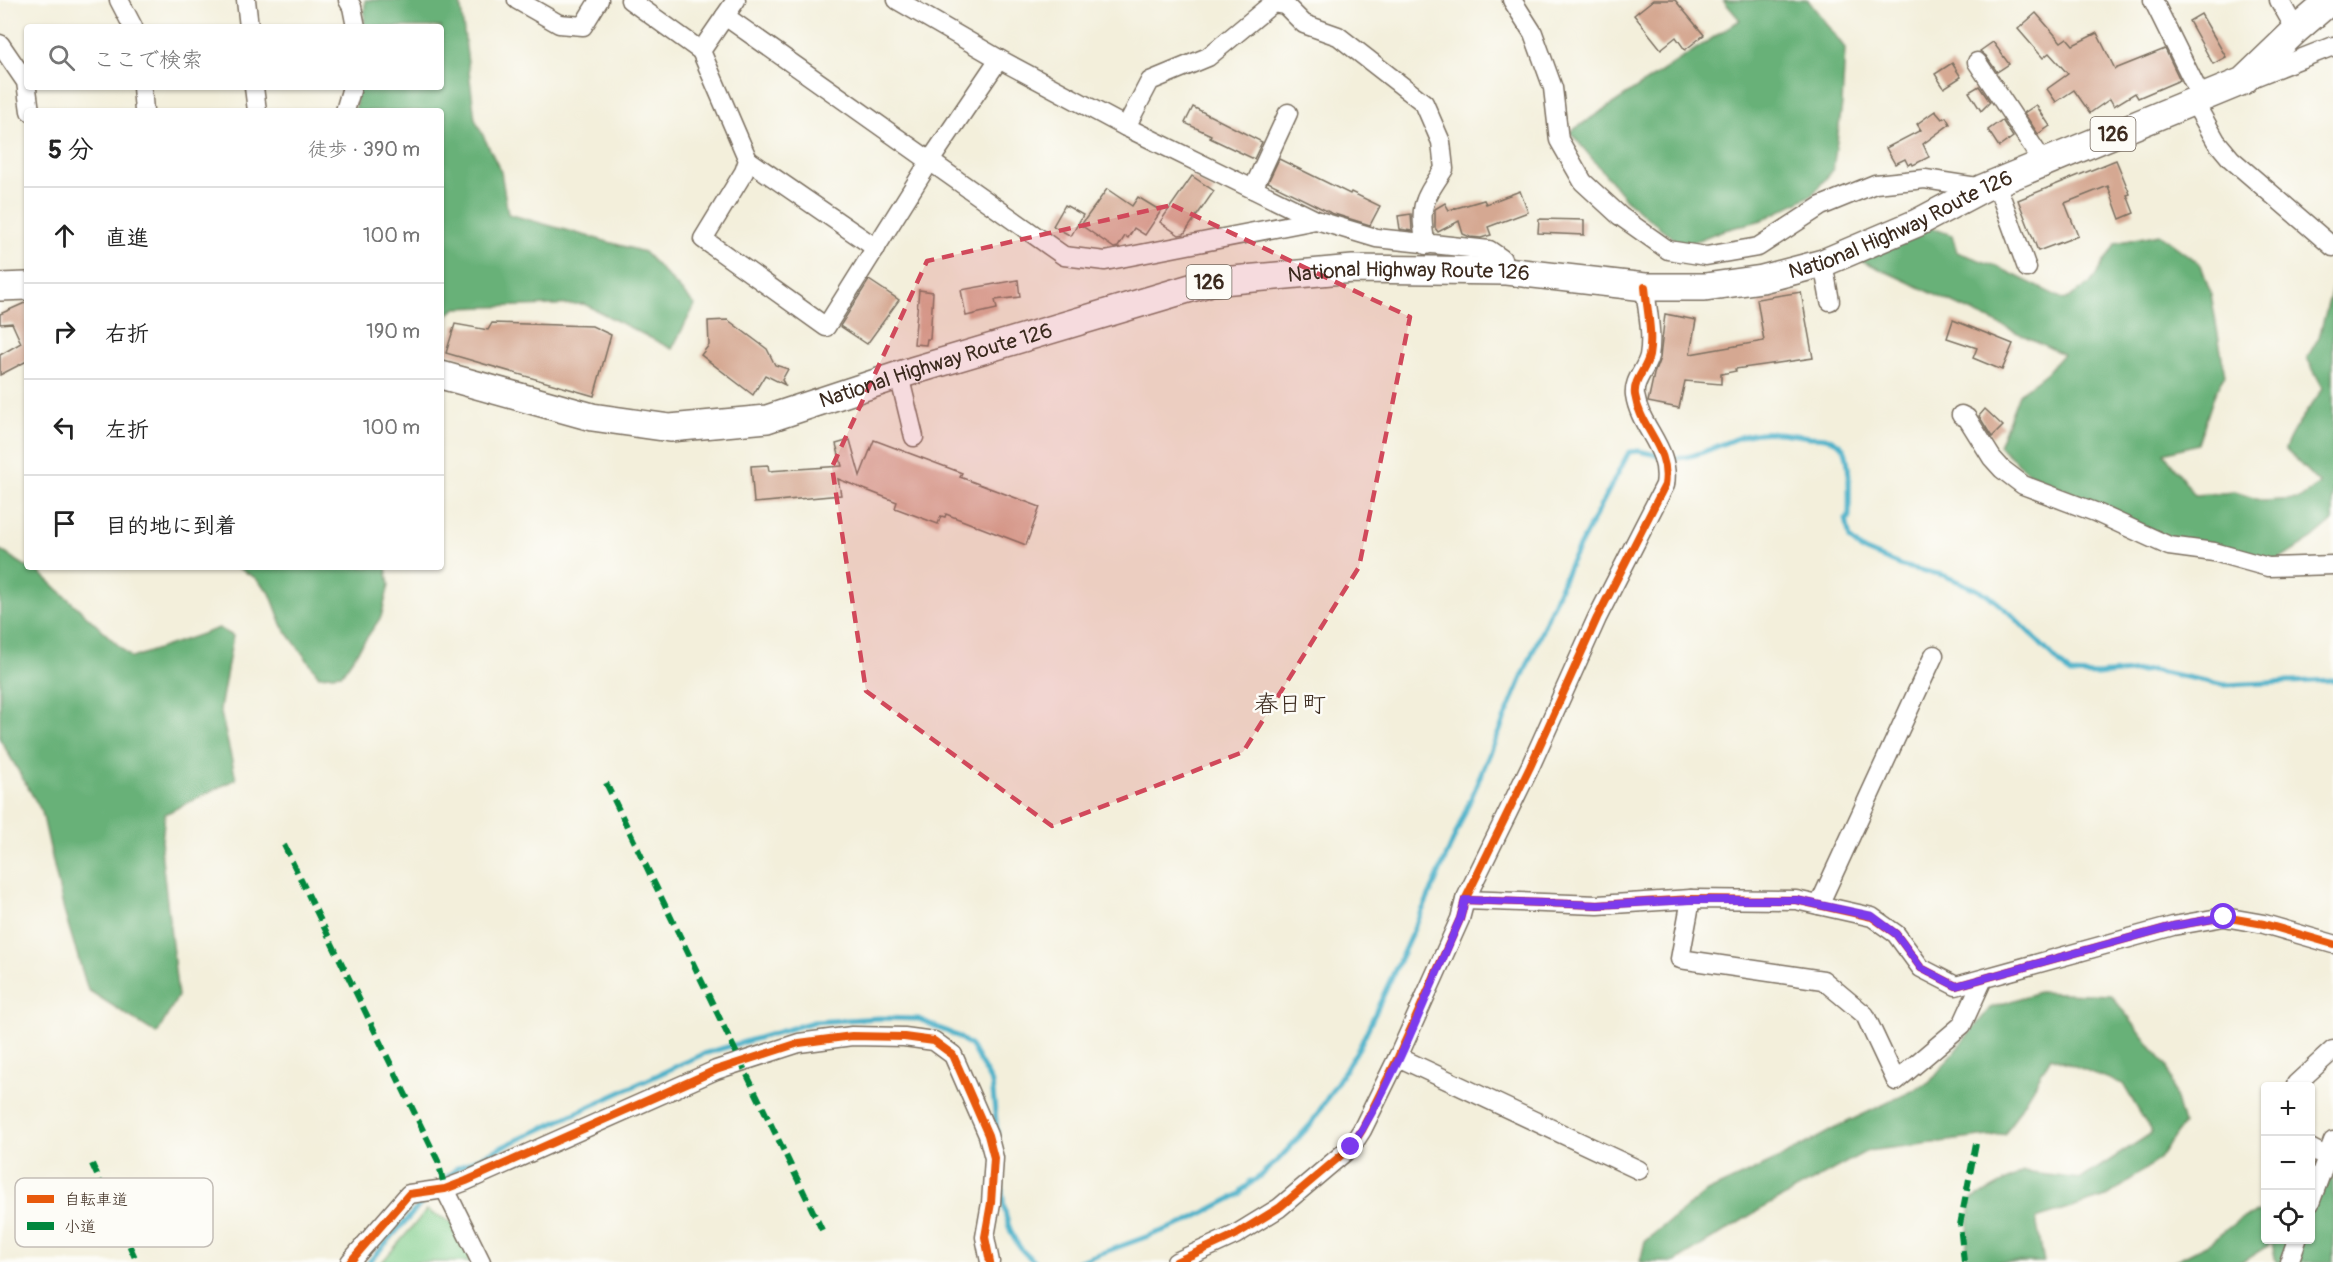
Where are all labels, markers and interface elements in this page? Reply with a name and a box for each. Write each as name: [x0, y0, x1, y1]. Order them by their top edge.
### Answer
search box: [24, 24, 444, 90]
icon: search: [45, 41, 78, 74]
text: ここで検索: [93, 46, 203, 74]
road number: 126: [2090, 117, 2136, 151]
text: 5 分: [48, 134, 94, 166]
text: 徒歩 · 390 m: [308, 137, 420, 162]
street label: National Highway Route 126: [1786, 164, 2017, 285]
icon: ahead: [48, 219, 81, 252]
text: 100 m: [363, 223, 420, 248]
text: 直進: [105, 224, 149, 252]
street label: National Highway Route 126: [1287, 256, 1531, 289]
road number: 126: [1186, 265, 1232, 299]
icon: right: [48, 315, 81, 348]
street label: National Highway Route 126: [816, 317, 1056, 415]
text: 190 m: [366, 319, 420, 344]
text: 右折: [105, 320, 149, 348]
icon: left: [48, 411, 81, 444]
text: 100 m: [363, 415, 420, 440]
text: 左折: [105, 416, 149, 444]
icon: arrive: [48, 507, 81, 540]
text: 目的地に到着: [105, 512, 237, 540]
district label: 春日町: [1254, 690, 1326, 719]
route start: [2210, 903, 2236, 929]
map controls: [2261, 1082, 2315, 1244]
button: +: [2261, 1082, 2315, 1136]
route end: [1337, 1133, 1363, 1159]
button: −: [2261, 1136, 2315, 1190]
legend: [15, 1178, 213, 1247]
text: 自転車道: [64, 1190, 128, 1210]
button: locate: [2261, 1190, 2315, 1244]
text: 小道: [64, 1217, 96, 1237]

